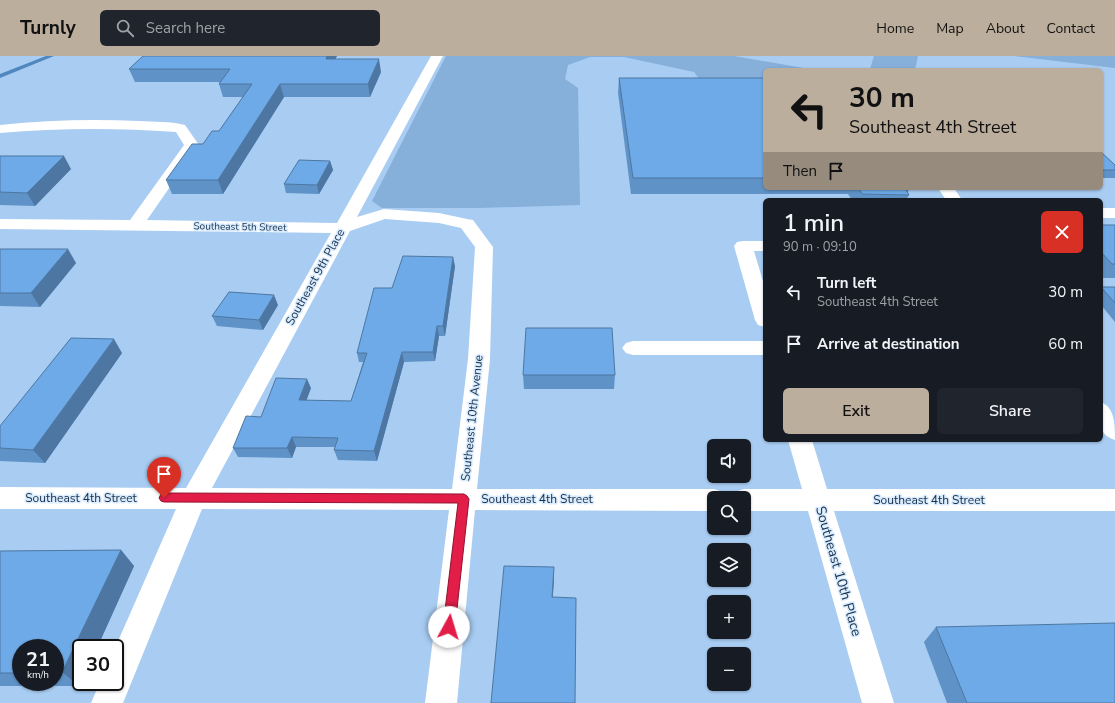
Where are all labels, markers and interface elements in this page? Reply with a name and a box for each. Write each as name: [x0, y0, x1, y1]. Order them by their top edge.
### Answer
search box: [100, 10, 380, 46]
text: Turnly: [20, 15, 76, 41]
icon: search: [114, 17, 136, 39]
text: Search here: [146, 18, 225, 38]
text: Home: [876, 19, 914, 38]
text: Map: [936, 19, 964, 38]
text: About: [986, 19, 1025, 38]
text: Contact: [1047, 19, 1095, 38]
text: 30 m: [849, 79, 915, 117]
icon: left: [783, 84, 835, 136]
text: Southeast 4th Street: [849, 115, 1016, 139]
icon: arrive: [825, 160, 847, 182]
text: Then: [783, 161, 817, 181]
text: 1 min: [783, 207, 844, 239]
button: close: [1041, 211, 1083, 253]
street label: Southeast 5th Street: [193, 219, 287, 235]
street label: Southeast 9th Place: [282, 226, 348, 328]
text: 90 m · 09:10: [783, 238, 857, 256]
text: Turn left: [817, 273, 876, 293]
icon: left: [783, 281, 805, 303]
text: 30 m: [1048, 282, 1083, 302]
text: Southeast 4th Street: [817, 293, 938, 311]
icon: arrive: [783, 333, 805, 355]
text: Arrive at destination: [817, 334, 960, 354]
text: 60 m: [1048, 334, 1083, 354]
street label: Southeast 10th Avenue: [457, 354, 487, 482]
button: Exit: [783, 388, 929, 434]
button: Share: [937, 388, 1083, 434]
map controls: [707, 439, 751, 691]
button: sound: [707, 439, 751, 483]
pin: [147, 457, 181, 498]
icon: arrive: [153, 463, 175, 485]
street label: Southeast 4th Street: [25, 490, 138, 506]
street label: Southeast 4th Street: [481, 491, 594, 507]
button: search: [707, 491, 751, 535]
street label: Southeast 4th Street: [873, 492, 986, 508]
street label: Southeast 10th Place: [811, 504, 866, 638]
button: layers: [707, 543, 751, 587]
button: +: [707, 595, 751, 639]
position arrow: [428, 606, 470, 648]
speed limit sign: 30: [72, 639, 124, 691]
text: 21: [26, 646, 50, 673]
button: −: [707, 647, 751, 691]
text: km/h: [27, 668, 49, 682]

